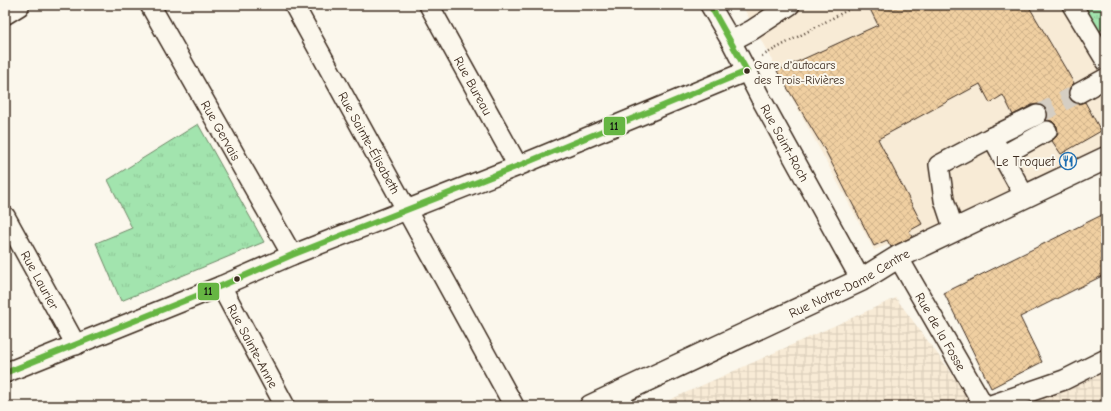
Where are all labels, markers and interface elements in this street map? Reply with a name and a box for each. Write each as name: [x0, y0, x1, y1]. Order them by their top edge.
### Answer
street label: Rue Bureau: [451, 54, 495, 118]
place label: Gare d'autocars des Trois-Rivières: [754, 58, 844, 87]
marker: Gare d'autocars des Trois-Rivières: [742, 66, 752, 76]
street label: Rue Sainte-Élisabeth: [335, 89, 403, 197]
street label: Rue Gervais: [198, 98, 244, 163]
street label: Rue Saint-Roch: [757, 102, 812, 184]
line badge: 11: [603, 116, 626, 136]
text: 11: [610, 120, 618, 133]
restaurant icon: Le Troquet: [1058, 151, 1078, 171]
place label: Le Troquet: [996, 154, 1056, 169]
street label: Rue Notre-Dame Centre: [786, 245, 912, 321]
street label: Rue Laurier: [18, 248, 62, 313]
unlabelled marker: [232, 274, 242, 284]
line badge: 11: [197, 282, 220, 301]
text: 11: [204, 285, 212, 298]
street label: Rue de la Fosse: [912, 290, 969, 374]
street label: Rue Sainte-Anne: [224, 302, 281, 391]

